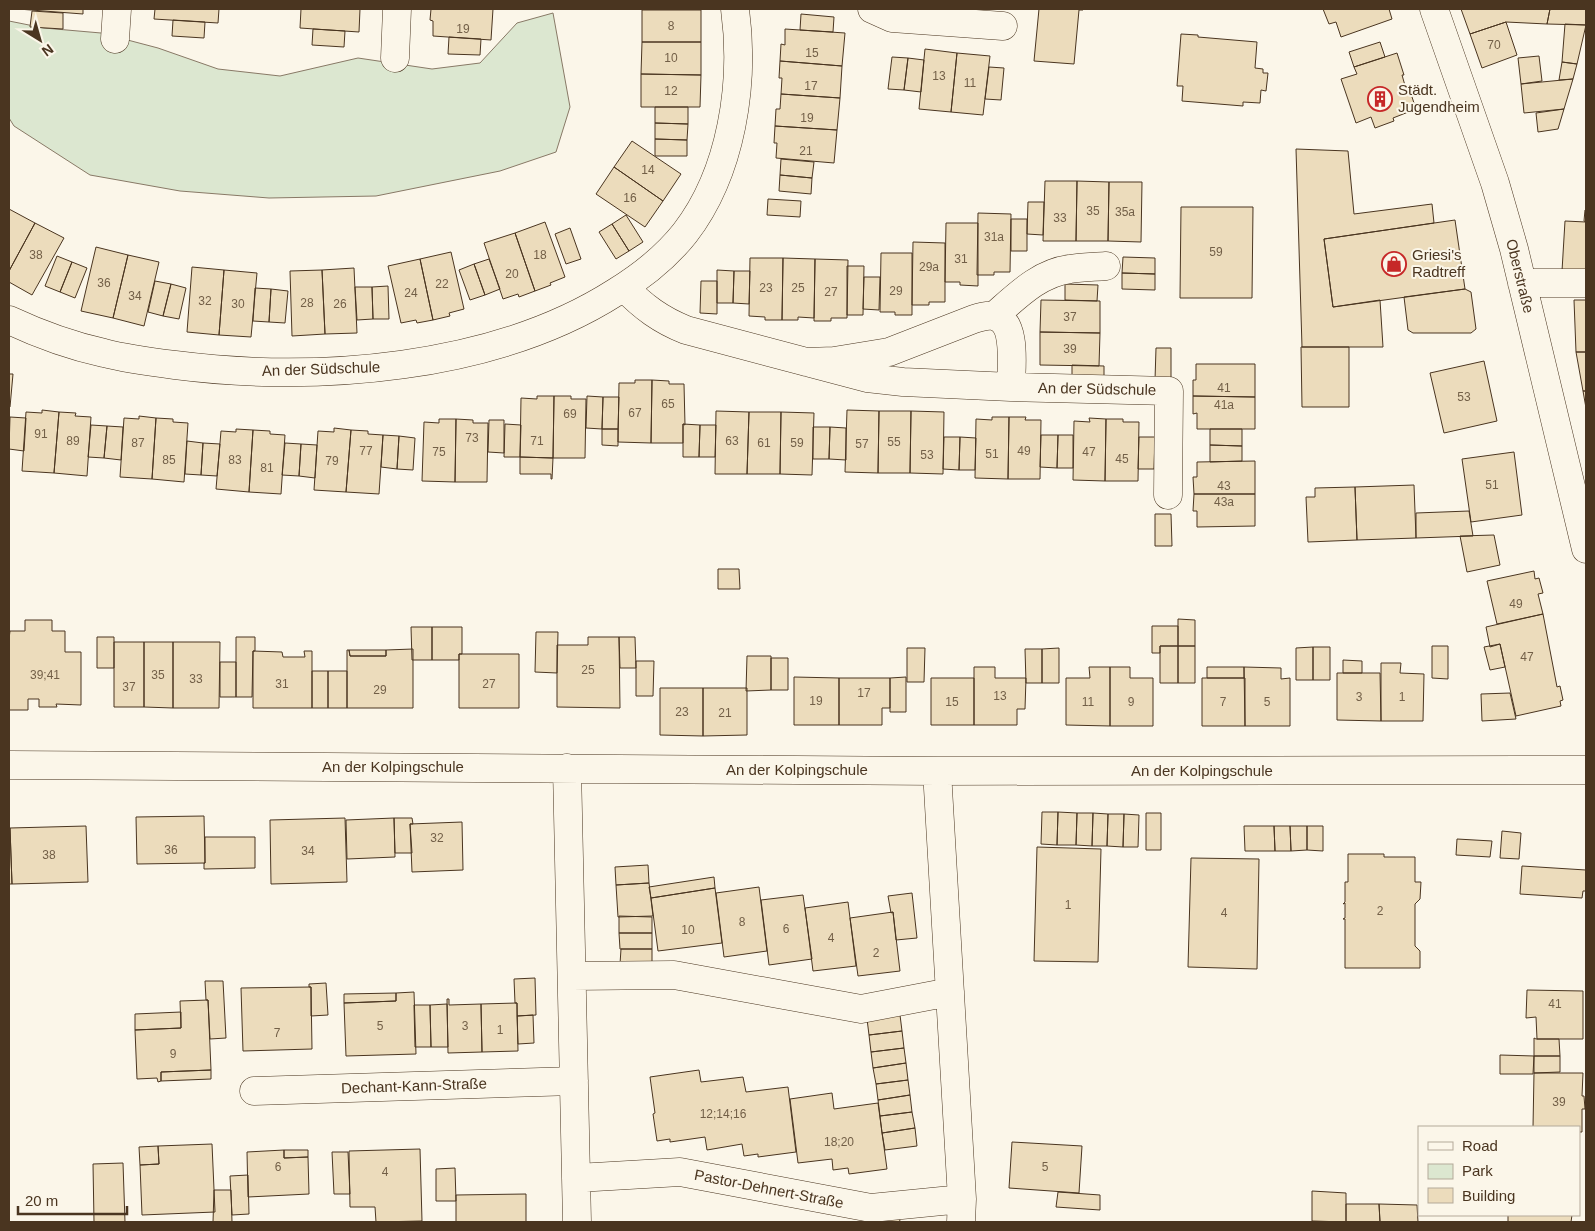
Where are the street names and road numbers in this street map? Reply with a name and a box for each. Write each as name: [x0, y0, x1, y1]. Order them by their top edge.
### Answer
street label: Oberstraße: [1503, 237, 1538, 315]
street label: An der Südschule: [262, 358, 380, 379]
street label: An der Südschule: [1038, 379, 1156, 398]
street label: An der Kolpingschule: [322, 758, 464, 775]
street label: An der Kolpingschule: [726, 761, 868, 778]
street label: An der Kolpingschule: [1131, 762, 1273, 779]
street label: Dechant-Kann-Straße: [341, 1074, 487, 1097]
street label: Pastor-Dehnert-Straße: [693, 1166, 845, 1211]

